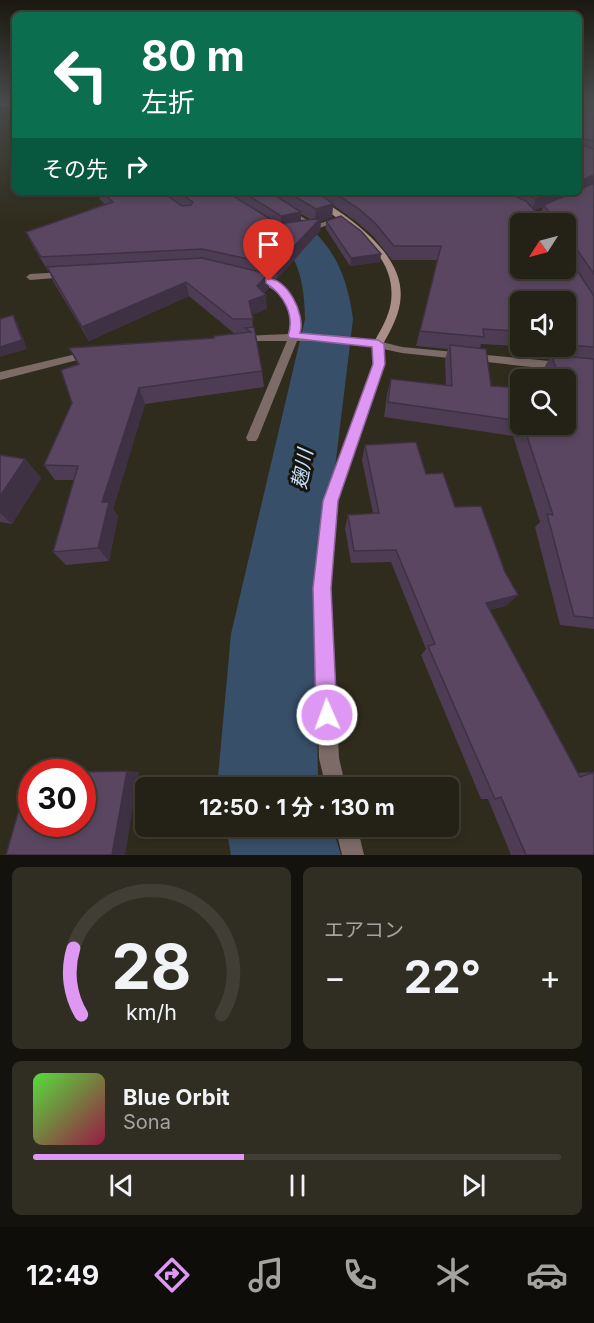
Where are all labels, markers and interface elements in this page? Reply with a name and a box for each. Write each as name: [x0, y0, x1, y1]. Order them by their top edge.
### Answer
text: 80 m: [141, 30, 245, 81]
icon: left: [42, 36, 120, 114]
text: 左折: [141, 86, 195, 119]
icon: right: [120, 150, 153, 183]
text: その先: [42, 156, 108, 182]
north arrow: [510, 213, 576, 279]
map controls: [510, 213, 576, 435]
pin: [243, 219, 294, 281]
icon: arrive: [252, 228, 285, 261]
button: sound: [510, 291, 576, 357]
button: search: [510, 369, 576, 435]
water label: 麹川: [287, 445, 318, 491]
position arrow: [295, 683, 359, 747]
speed limit sign: 30: [18, 759, 96, 837]
text: 12:50 · 1 分 · 130 m: [199, 794, 395, 820]
text: エアコン: [324, 918, 404, 942]
text: 28: [112, 929, 191, 1004]
text: 22°: [404, 949, 481, 1004]
text: −: [324, 957, 346, 997]
text: +: [539, 957, 561, 997]
text: km/h: [126, 999, 177, 1025]
text: Blue Orbit: [123, 1084, 230, 1110]
text: Sona: [123, 1110, 171, 1134]
icon: previous: [105, 1169, 138, 1202]
icon: pause: [281, 1169, 314, 1202]
icon: next: [457, 1169, 490, 1202]
icon: directions: [151, 1254, 193, 1296]
icon: music: [245, 1254, 287, 1296]
icon: phone: [339, 1254, 381, 1296]
icon: climate: [432, 1254, 474, 1296]
icon: car: [526, 1254, 568, 1296]
text: 12:49: [26, 1259, 99, 1292]

